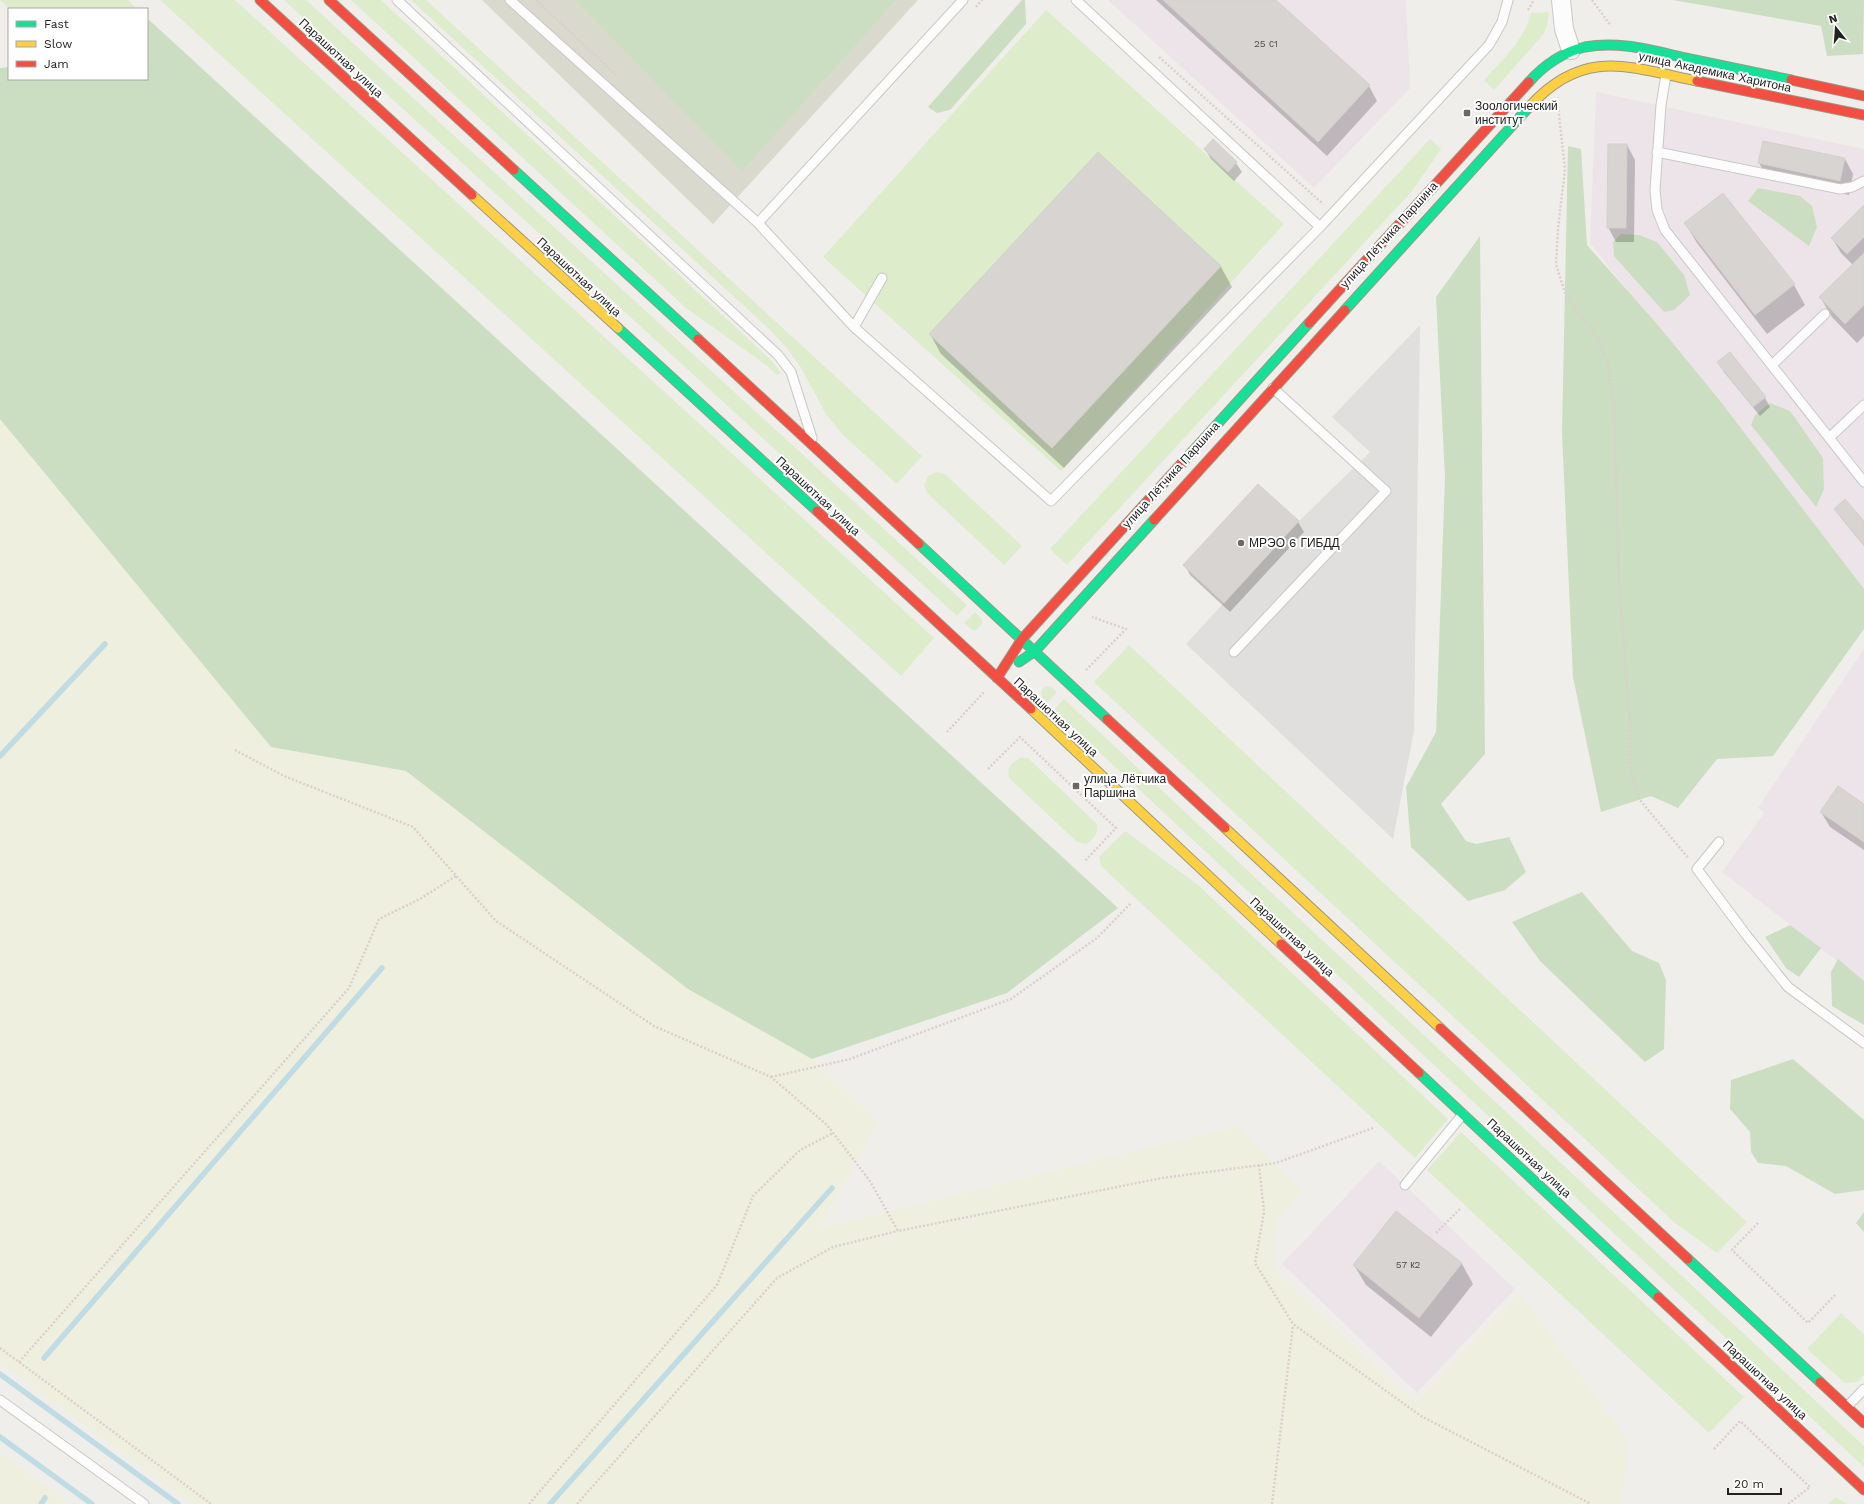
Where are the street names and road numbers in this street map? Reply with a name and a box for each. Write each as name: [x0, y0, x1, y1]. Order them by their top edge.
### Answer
street label: Парашютная улица: [296, 16, 386, 101]
street label: улица Академика Харитона: [1637, 49, 1793, 95]
street label: улица Лётчика Паршина: [1338, 179, 1441, 291]
street label: Парашютная улица: [534, 235, 624, 320]
street label: улица Лётчика Паршина: [1120, 419, 1223, 531]
street label: Парашютная улица: [773, 454, 863, 539]
street label: Парашютная улица: [1011, 675, 1101, 760]
street label: Парашютная улица: [1247, 895, 1337, 980]
street label: Парашютная улица: [1484, 1116, 1574, 1201]
street label: Парашютная улица: [1720, 1338, 1810, 1423]

